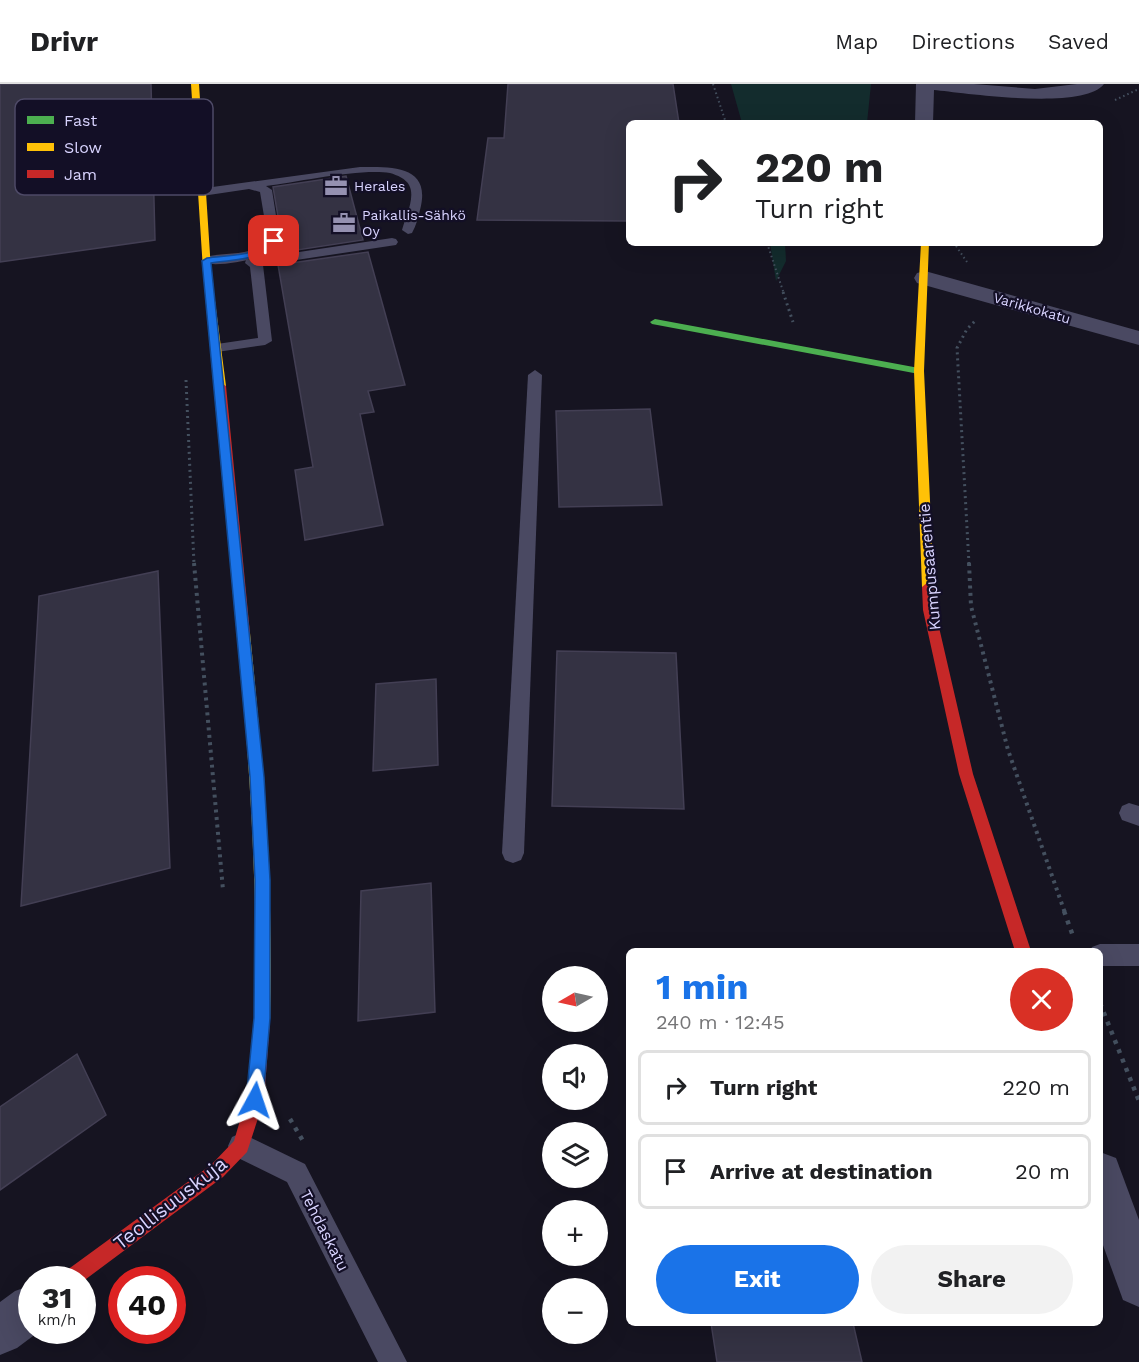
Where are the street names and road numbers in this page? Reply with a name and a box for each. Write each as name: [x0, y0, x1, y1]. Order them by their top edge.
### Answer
street label: Varikkokatu: [992, 289, 1072, 327]
street label: Kumpusaarentie: [914, 503, 945, 631]
street label: Teollisuuskuja: [109, 1151, 231, 1255]
street label: Tehdaskatu: [296, 1186, 353, 1274]

